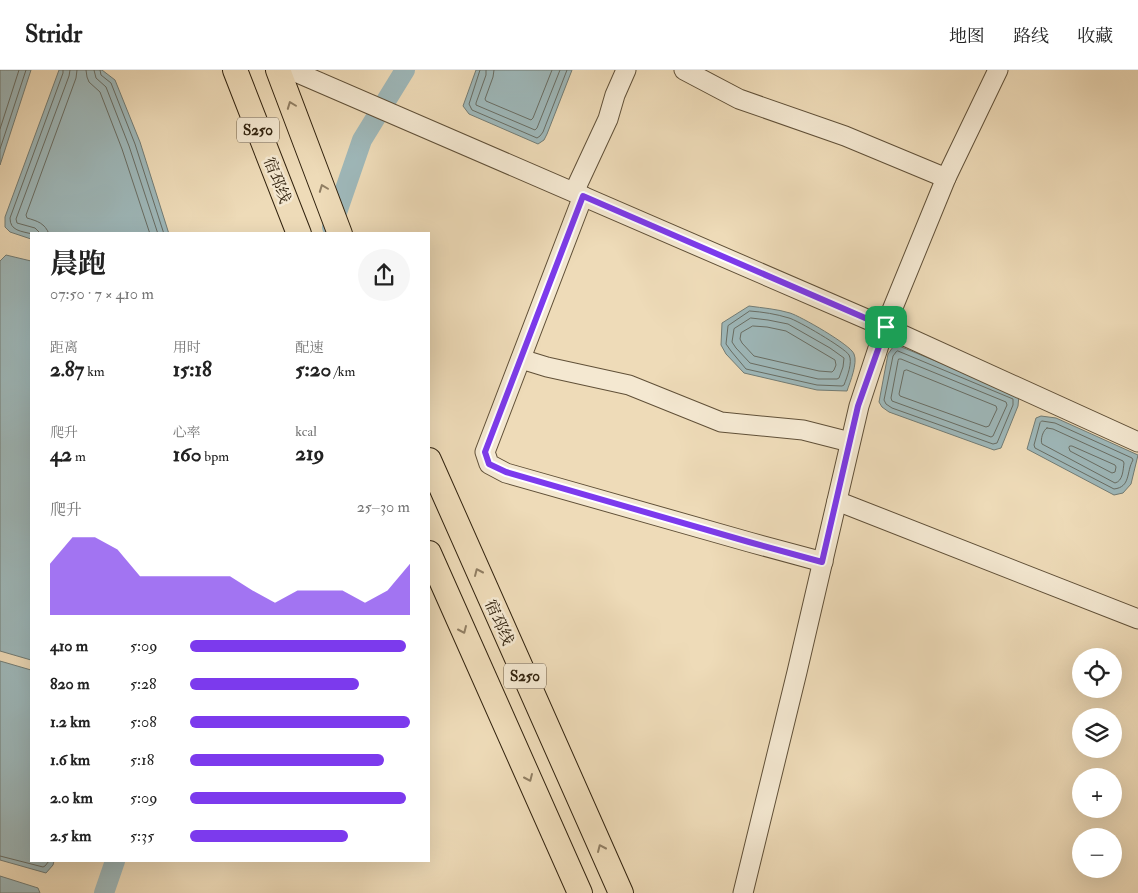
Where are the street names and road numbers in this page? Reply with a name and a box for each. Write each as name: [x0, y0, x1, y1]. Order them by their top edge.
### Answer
road number: S250: [237, 118, 279, 142]
street label: 宿邳线: [259, 154, 295, 206]
street label: 宿邳线: [480, 596, 518, 648]
road number: S250: [504, 664, 546, 688]

